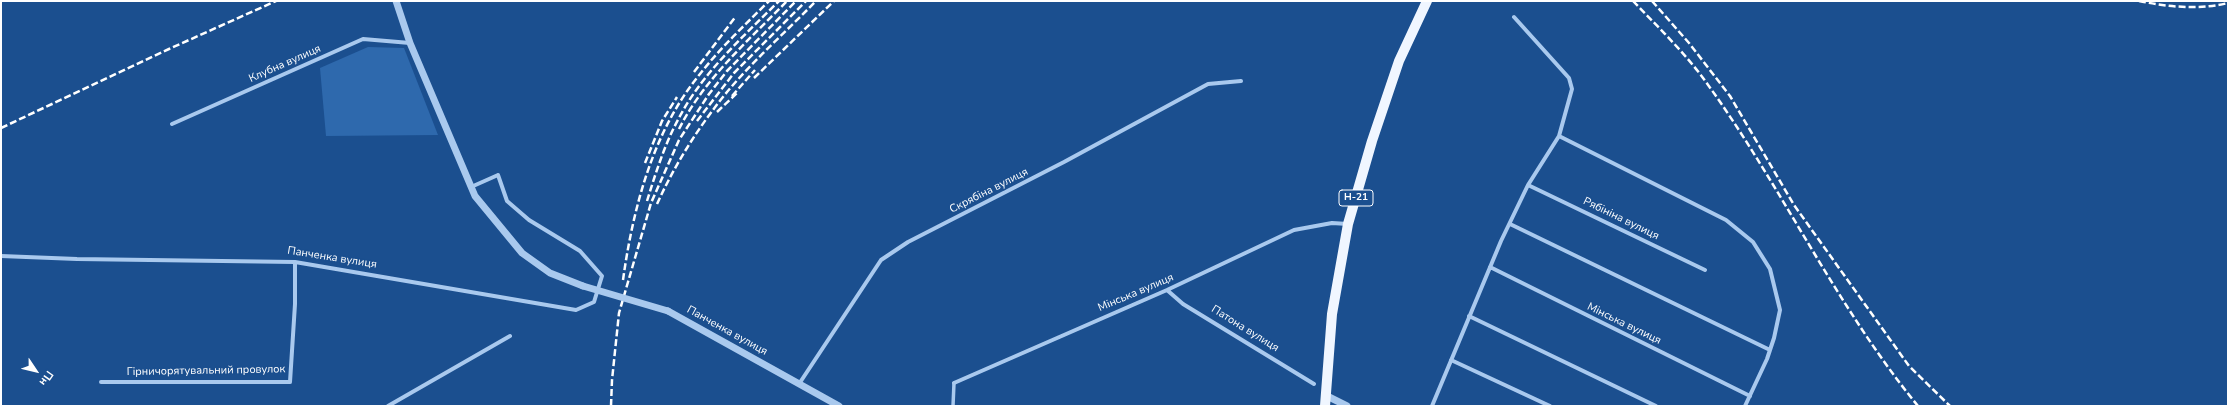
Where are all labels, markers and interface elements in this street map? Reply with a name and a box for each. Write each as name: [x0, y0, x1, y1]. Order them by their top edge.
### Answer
street label: Клубна вулиця: [247, 42, 323, 86]
street label: Скрябіна вулиця: [947, 165, 1031, 217]
road number: Н-21: [1339, 190, 1373, 206]
street label: Рябініна вулиця: [1581, 195, 1661, 243]
street label: Панченка вулиця: [286, 244, 378, 272]
street label: Мінська вулиця: [1096, 271, 1176, 315]
street label: Мінська вулиця: [1585, 300, 1663, 348]
street label: Панченка вулиця: [684, 303, 770, 359]
street label: Патона вулиця: [1209, 303, 1281, 355]
north arrow: [16, 351, 56, 391]
street label: Гірничорятувальний провулок: [127, 363, 285, 379]
text: Пн: [36, 368, 57, 389]

